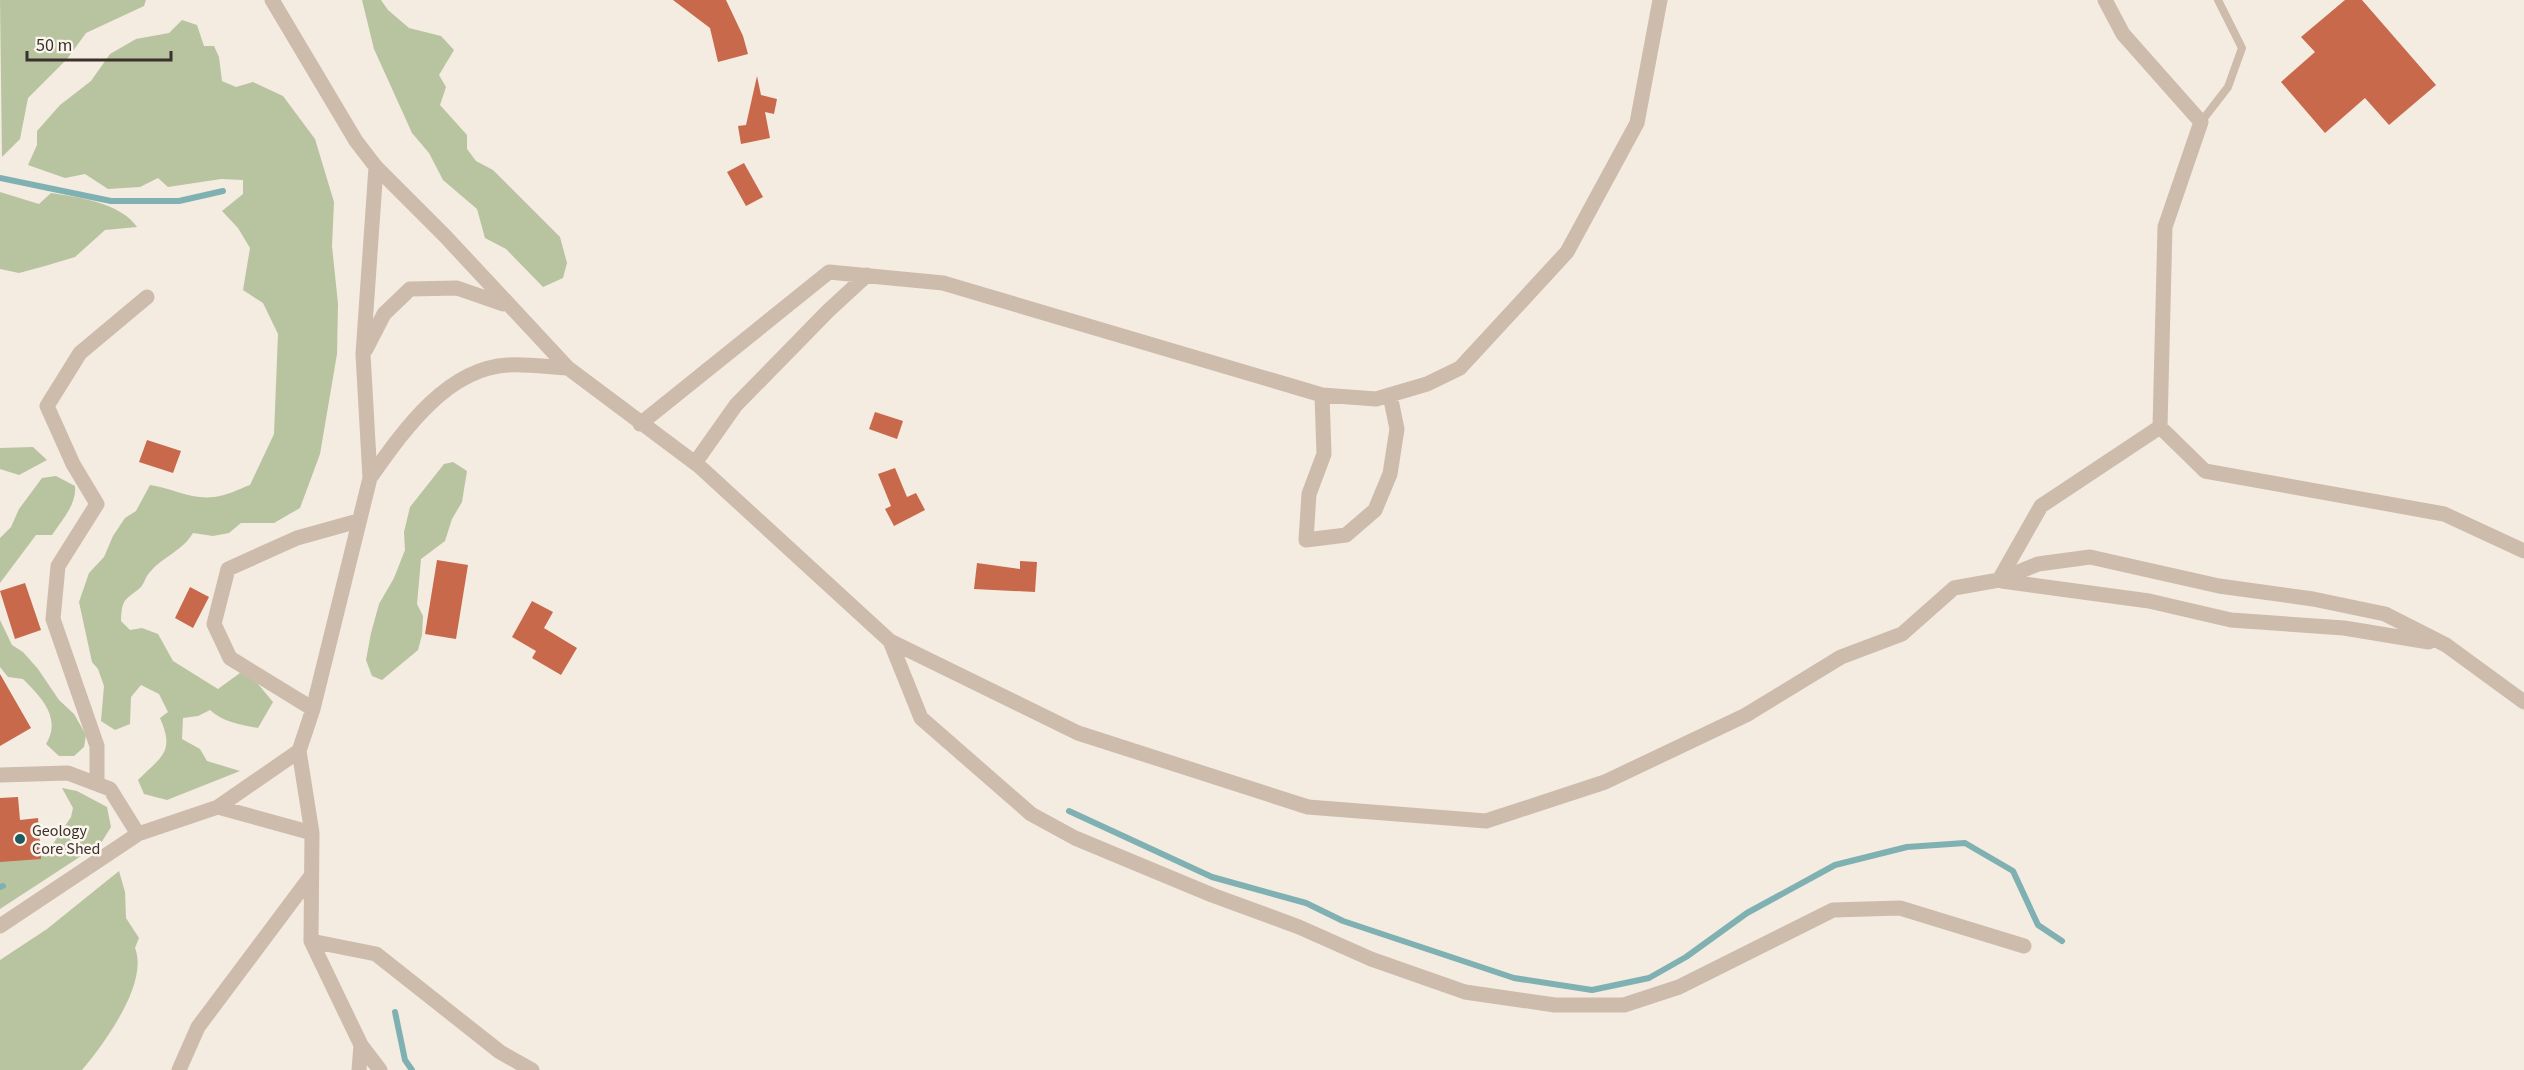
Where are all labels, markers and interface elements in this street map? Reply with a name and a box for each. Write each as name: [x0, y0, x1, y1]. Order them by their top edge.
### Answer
scale bar: [27, 24, 171, 62]
text: 50 m: [36, 33, 72, 58]
place label: Geology Core Shed: [32, 820, 100, 860]
marker: Geology Core Shed: [13, 832, 27, 846]

